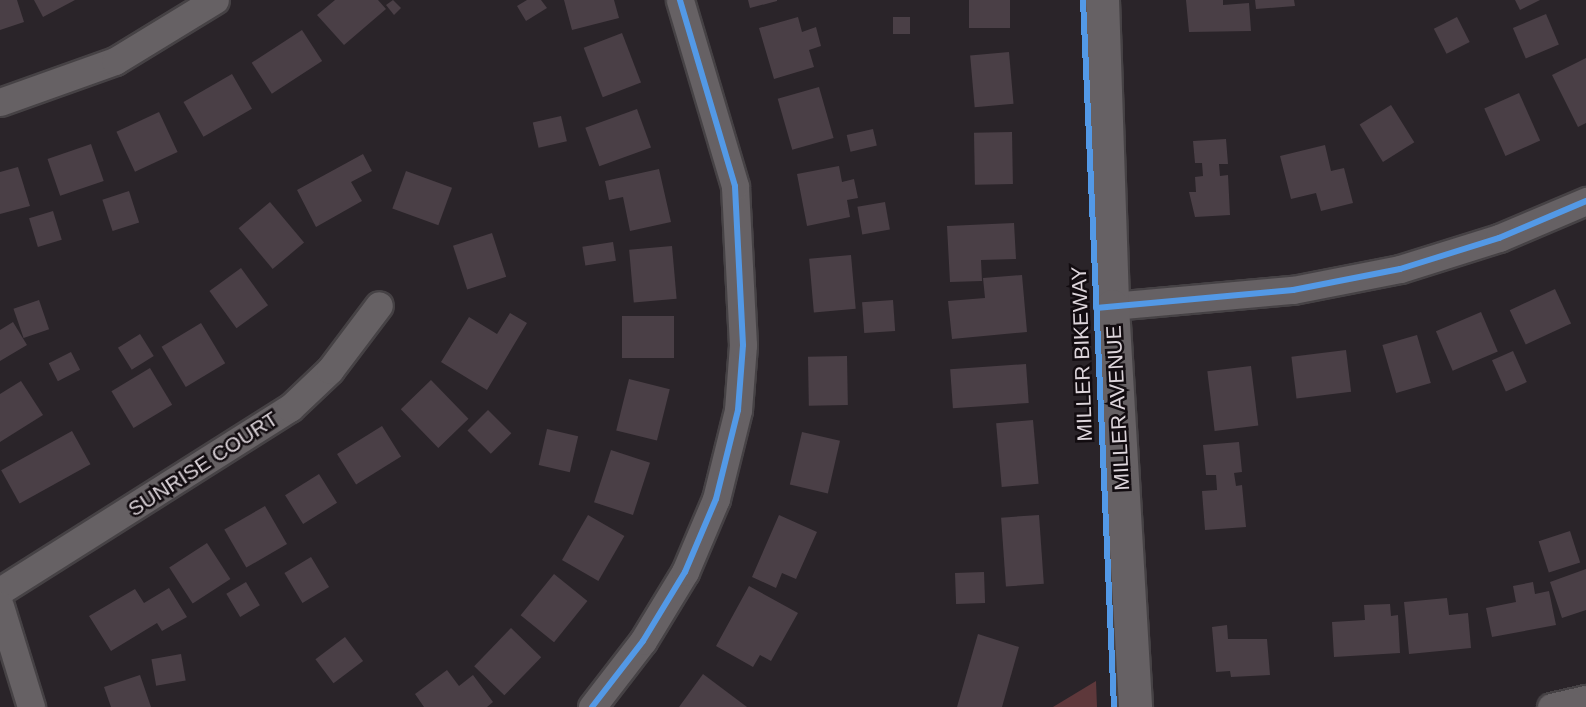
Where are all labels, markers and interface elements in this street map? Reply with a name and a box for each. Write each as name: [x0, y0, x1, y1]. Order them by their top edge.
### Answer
street label: MILLER BIKEWAY: [1066, 266, 1098, 442]
street label: MILLER AVENUE: [1101, 324, 1135, 492]
street label: SUNRISE COURT: [123, 406, 283, 522]

